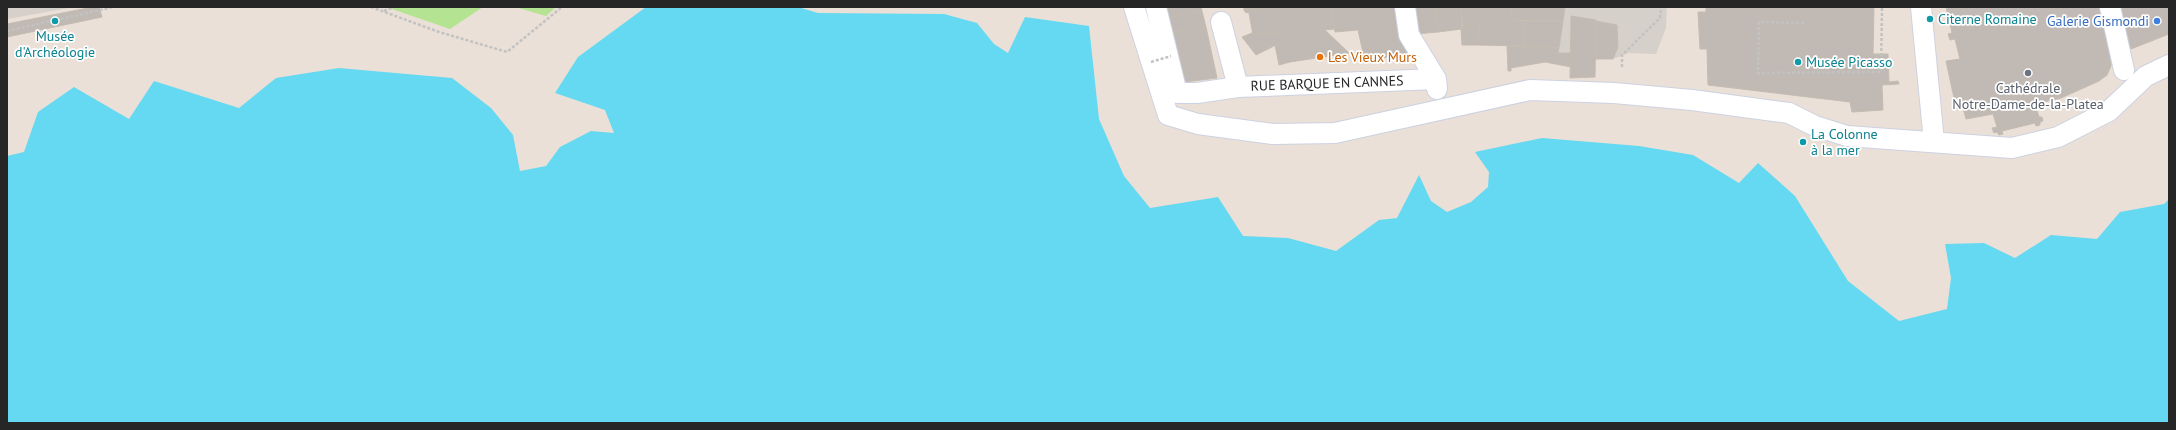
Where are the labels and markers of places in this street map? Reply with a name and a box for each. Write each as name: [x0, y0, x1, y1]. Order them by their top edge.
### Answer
place label: Citerne Romaine: [1938, 10, 2037, 28]
place label: Galerie Gismondi: [2047, 12, 2149, 30]
marker: Citerne Romaine: [1925, 14, 1935, 24]
marker: Musée d'Archéologie: [50, 16, 60, 26]
marker: Galerie Gismondi: [2152, 16, 2162, 26]
place label: Musée d'Archéologie: [15, 27, 95, 61]
place label: Les Vieux Murs: [1328, 48, 1417, 66]
marker: Les Vieux Murs: [1315, 52, 1325, 62]
place label: Musée Picasso: [1806, 53, 1892, 71]
marker: Musée Picasso: [1793, 57, 1803, 67]
marker: Cathédrale Notre-Dame-de-la-Platea: [2023, 68, 2033, 78]
place label: Cathédrale Notre-Dame-de-la-Platea: [1952, 79, 2104, 113]
place label: La Colonne à la mer: [1811, 125, 1878, 159]
marker: La Colonne à la mer: [1798, 137, 1808, 147]

